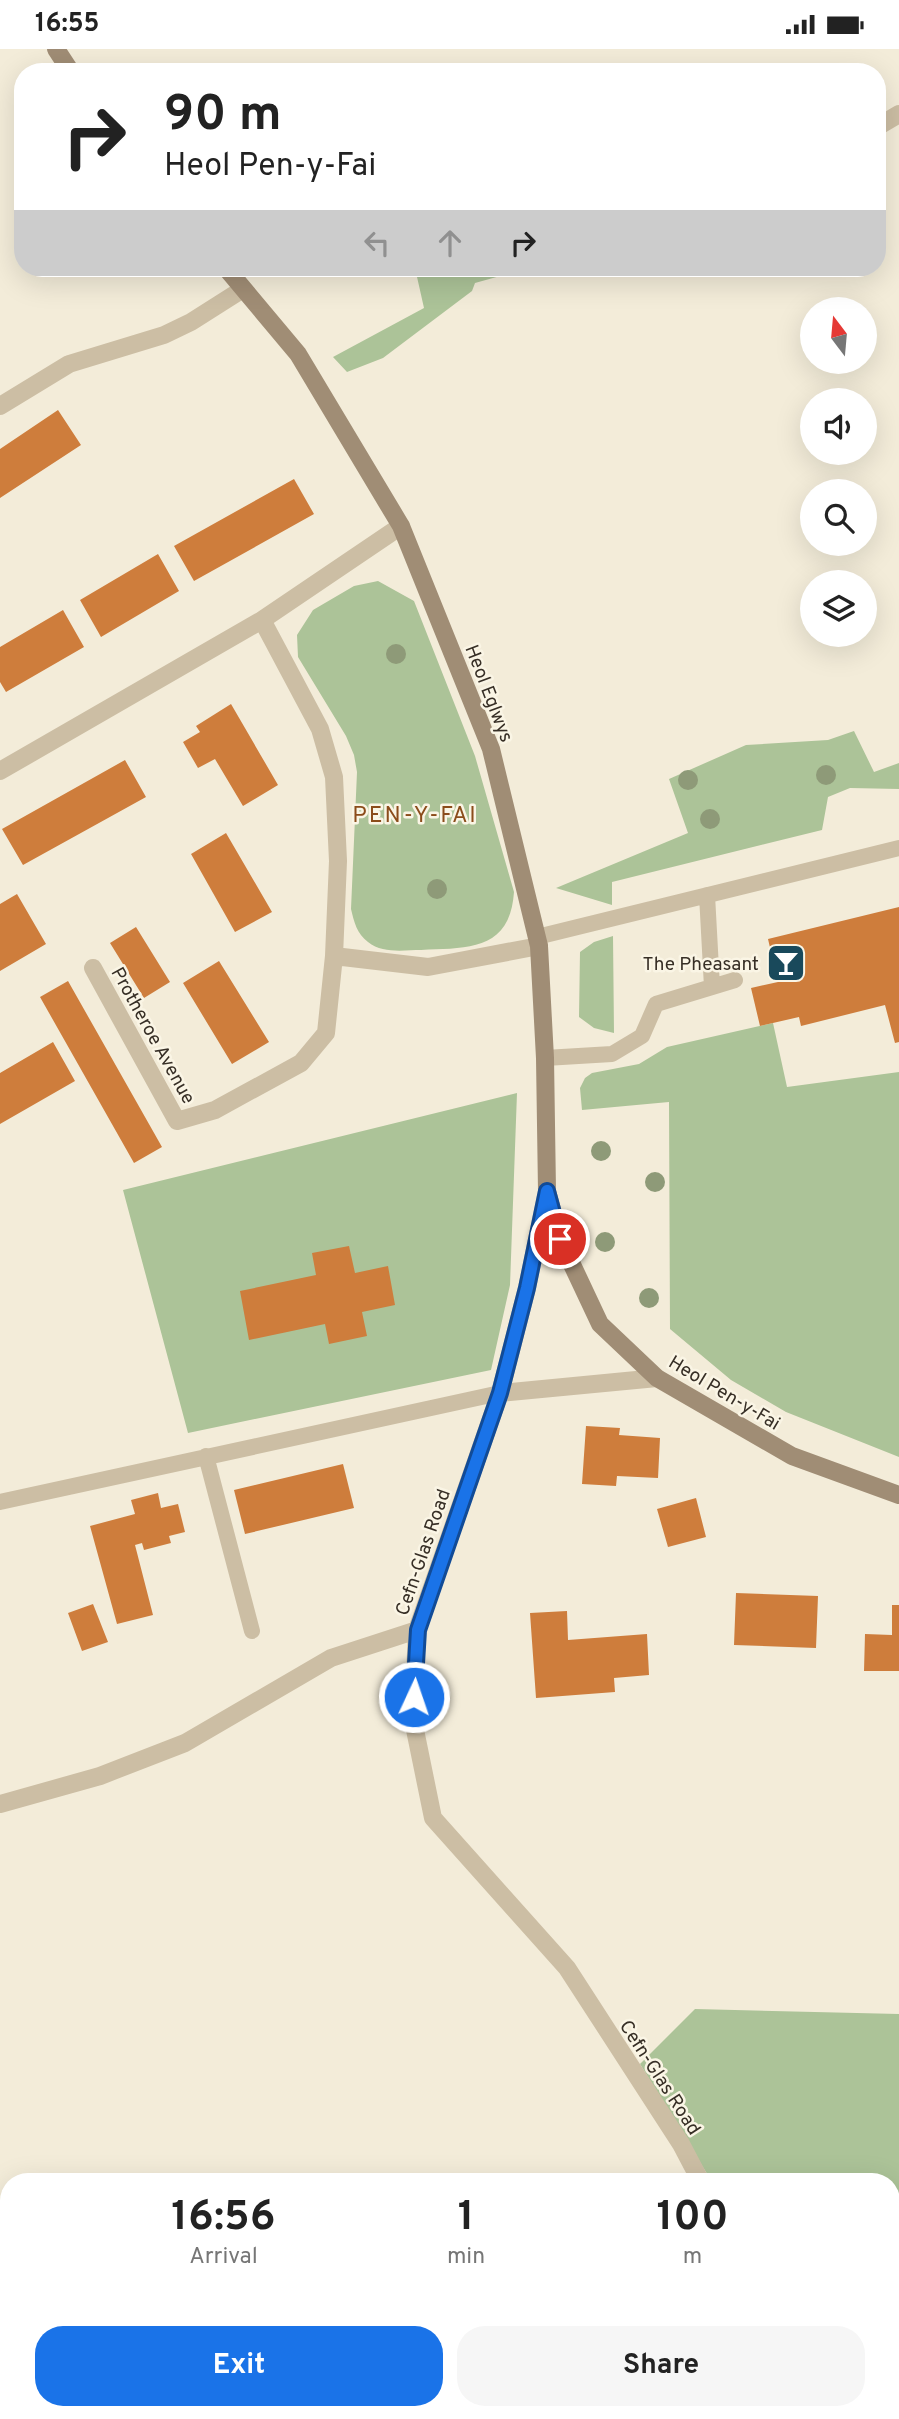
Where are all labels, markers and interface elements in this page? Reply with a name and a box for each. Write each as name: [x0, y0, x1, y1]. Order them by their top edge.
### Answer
text: 16:55: [35, 8, 99, 41]
text: 90 m: [164, 86, 282, 148]
icon: right: [49, 91, 140, 182]
text: Heol Pen-y-Fai: [164, 147, 376, 187]
icon: left: [358, 224, 396, 262]
icon: ahead: [431, 224, 469, 262]
icon: right: [504, 224, 542, 262]
north arrow: [800, 297, 877, 375]
map controls: [800, 297, 877, 647]
button: sound: [800, 388, 877, 465]
button: search: [800, 479, 877, 556]
button: layers: [800, 570, 877, 647]
street label: Heol Eglwys: [459, 642, 518, 746]
district label: PEN-Y-FAI: [352, 802, 478, 831]
bar icon: The Pheasant: [765, 942, 807, 984]
place label: The Pheasant: [643, 953, 759, 977]
street label: Protheroe Avenue: [105, 963, 200, 1109]
pin: [530, 1209, 590, 1269]
icon: arrive: [541, 1220, 579, 1258]
street label: Heol Pen-y-Fai: [664, 1351, 784, 1436]
street label: Cefn-Glas Road: [391, 1486, 457, 1619]
position arrow: [377, 1660, 451, 1734]
street label: Cefn-Glas Road: [613, 2016, 705, 2140]
text: 16:56: [171, 2192, 276, 2245]
text: 1: [458, 2192, 474, 2245]
text: 100: [656, 2192, 729, 2245]
text: Arrival: [189, 2243, 258, 2272]
text: min: [447, 2243, 485, 2272]
text: m: [683, 2243, 702, 2272]
button: Exit: [35, 2326, 443, 2406]
button: Share: [457, 2326, 865, 2406]

